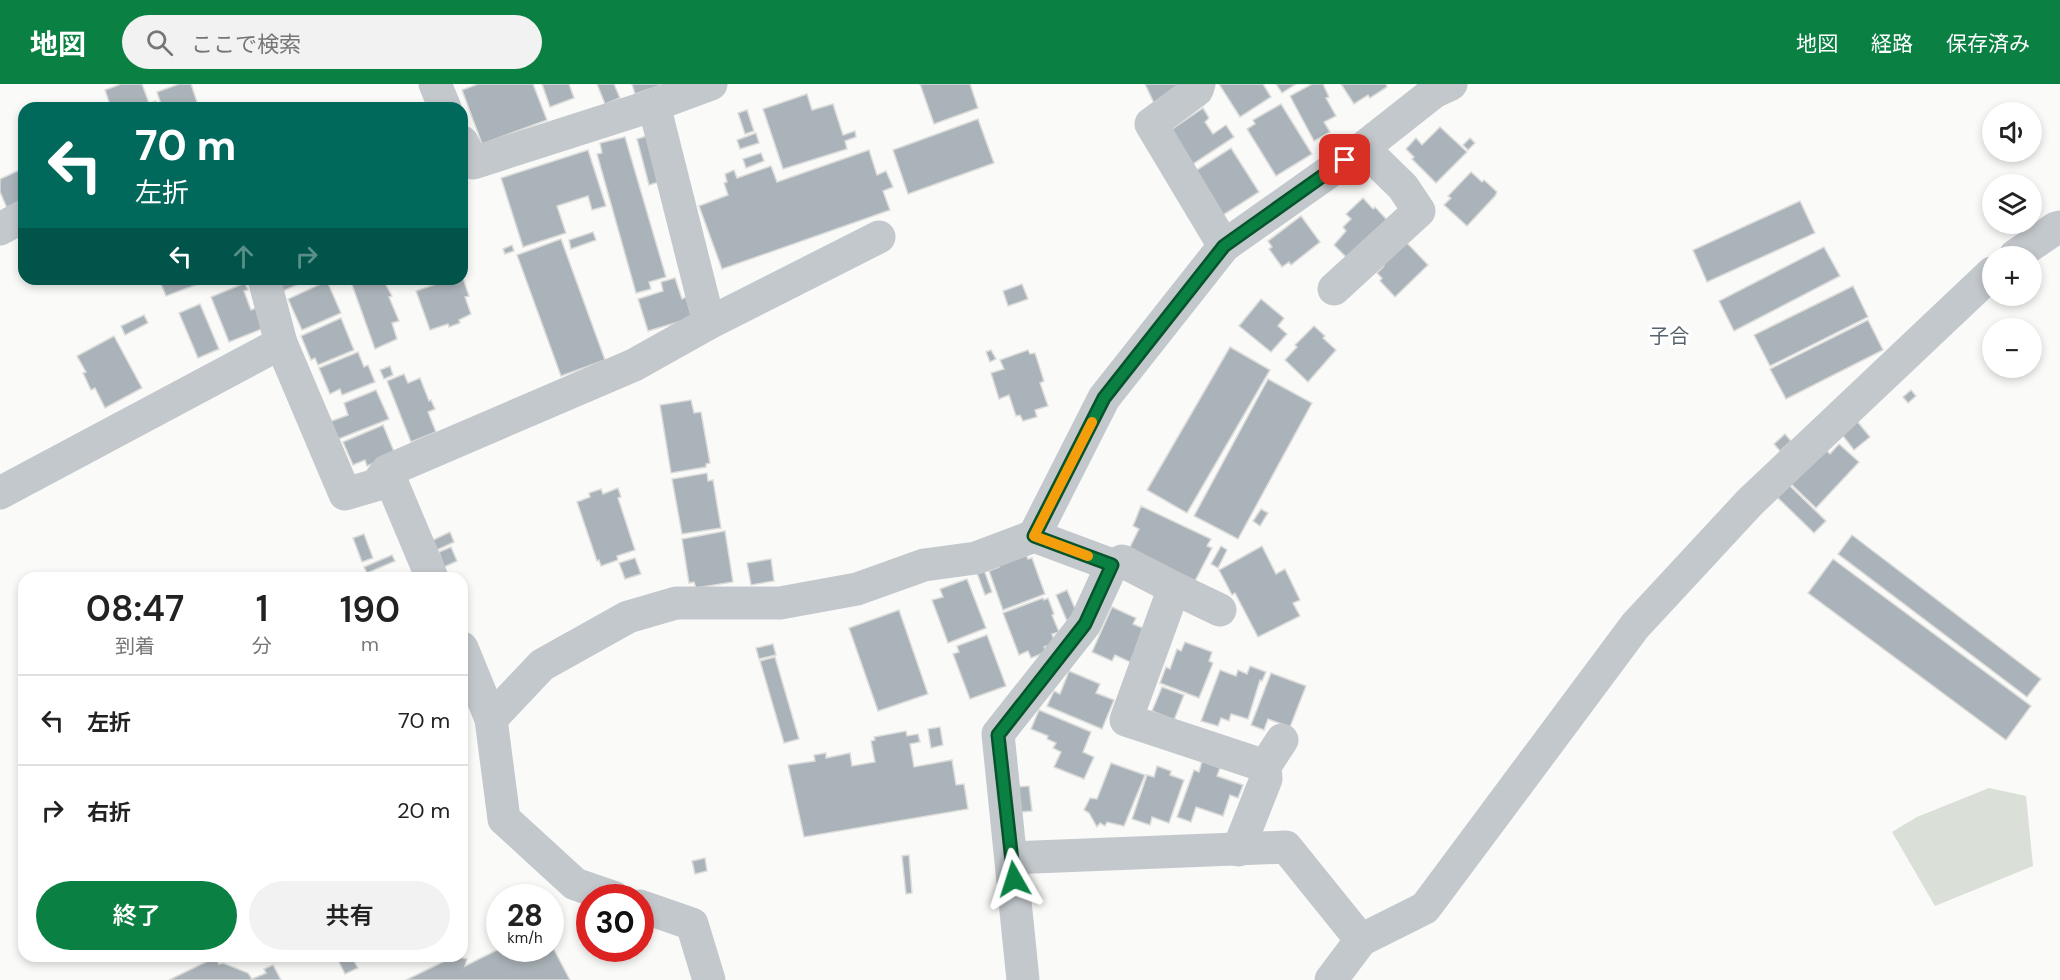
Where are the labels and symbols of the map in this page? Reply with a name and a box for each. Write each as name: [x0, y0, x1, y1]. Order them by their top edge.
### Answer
pin: [1319, 134, 1370, 185]
district label: 子合: [1649, 323, 1689, 349]
position arrow: [982, 847, 1046, 911]
speed limit sign: 30: [576, 884, 654, 962]

